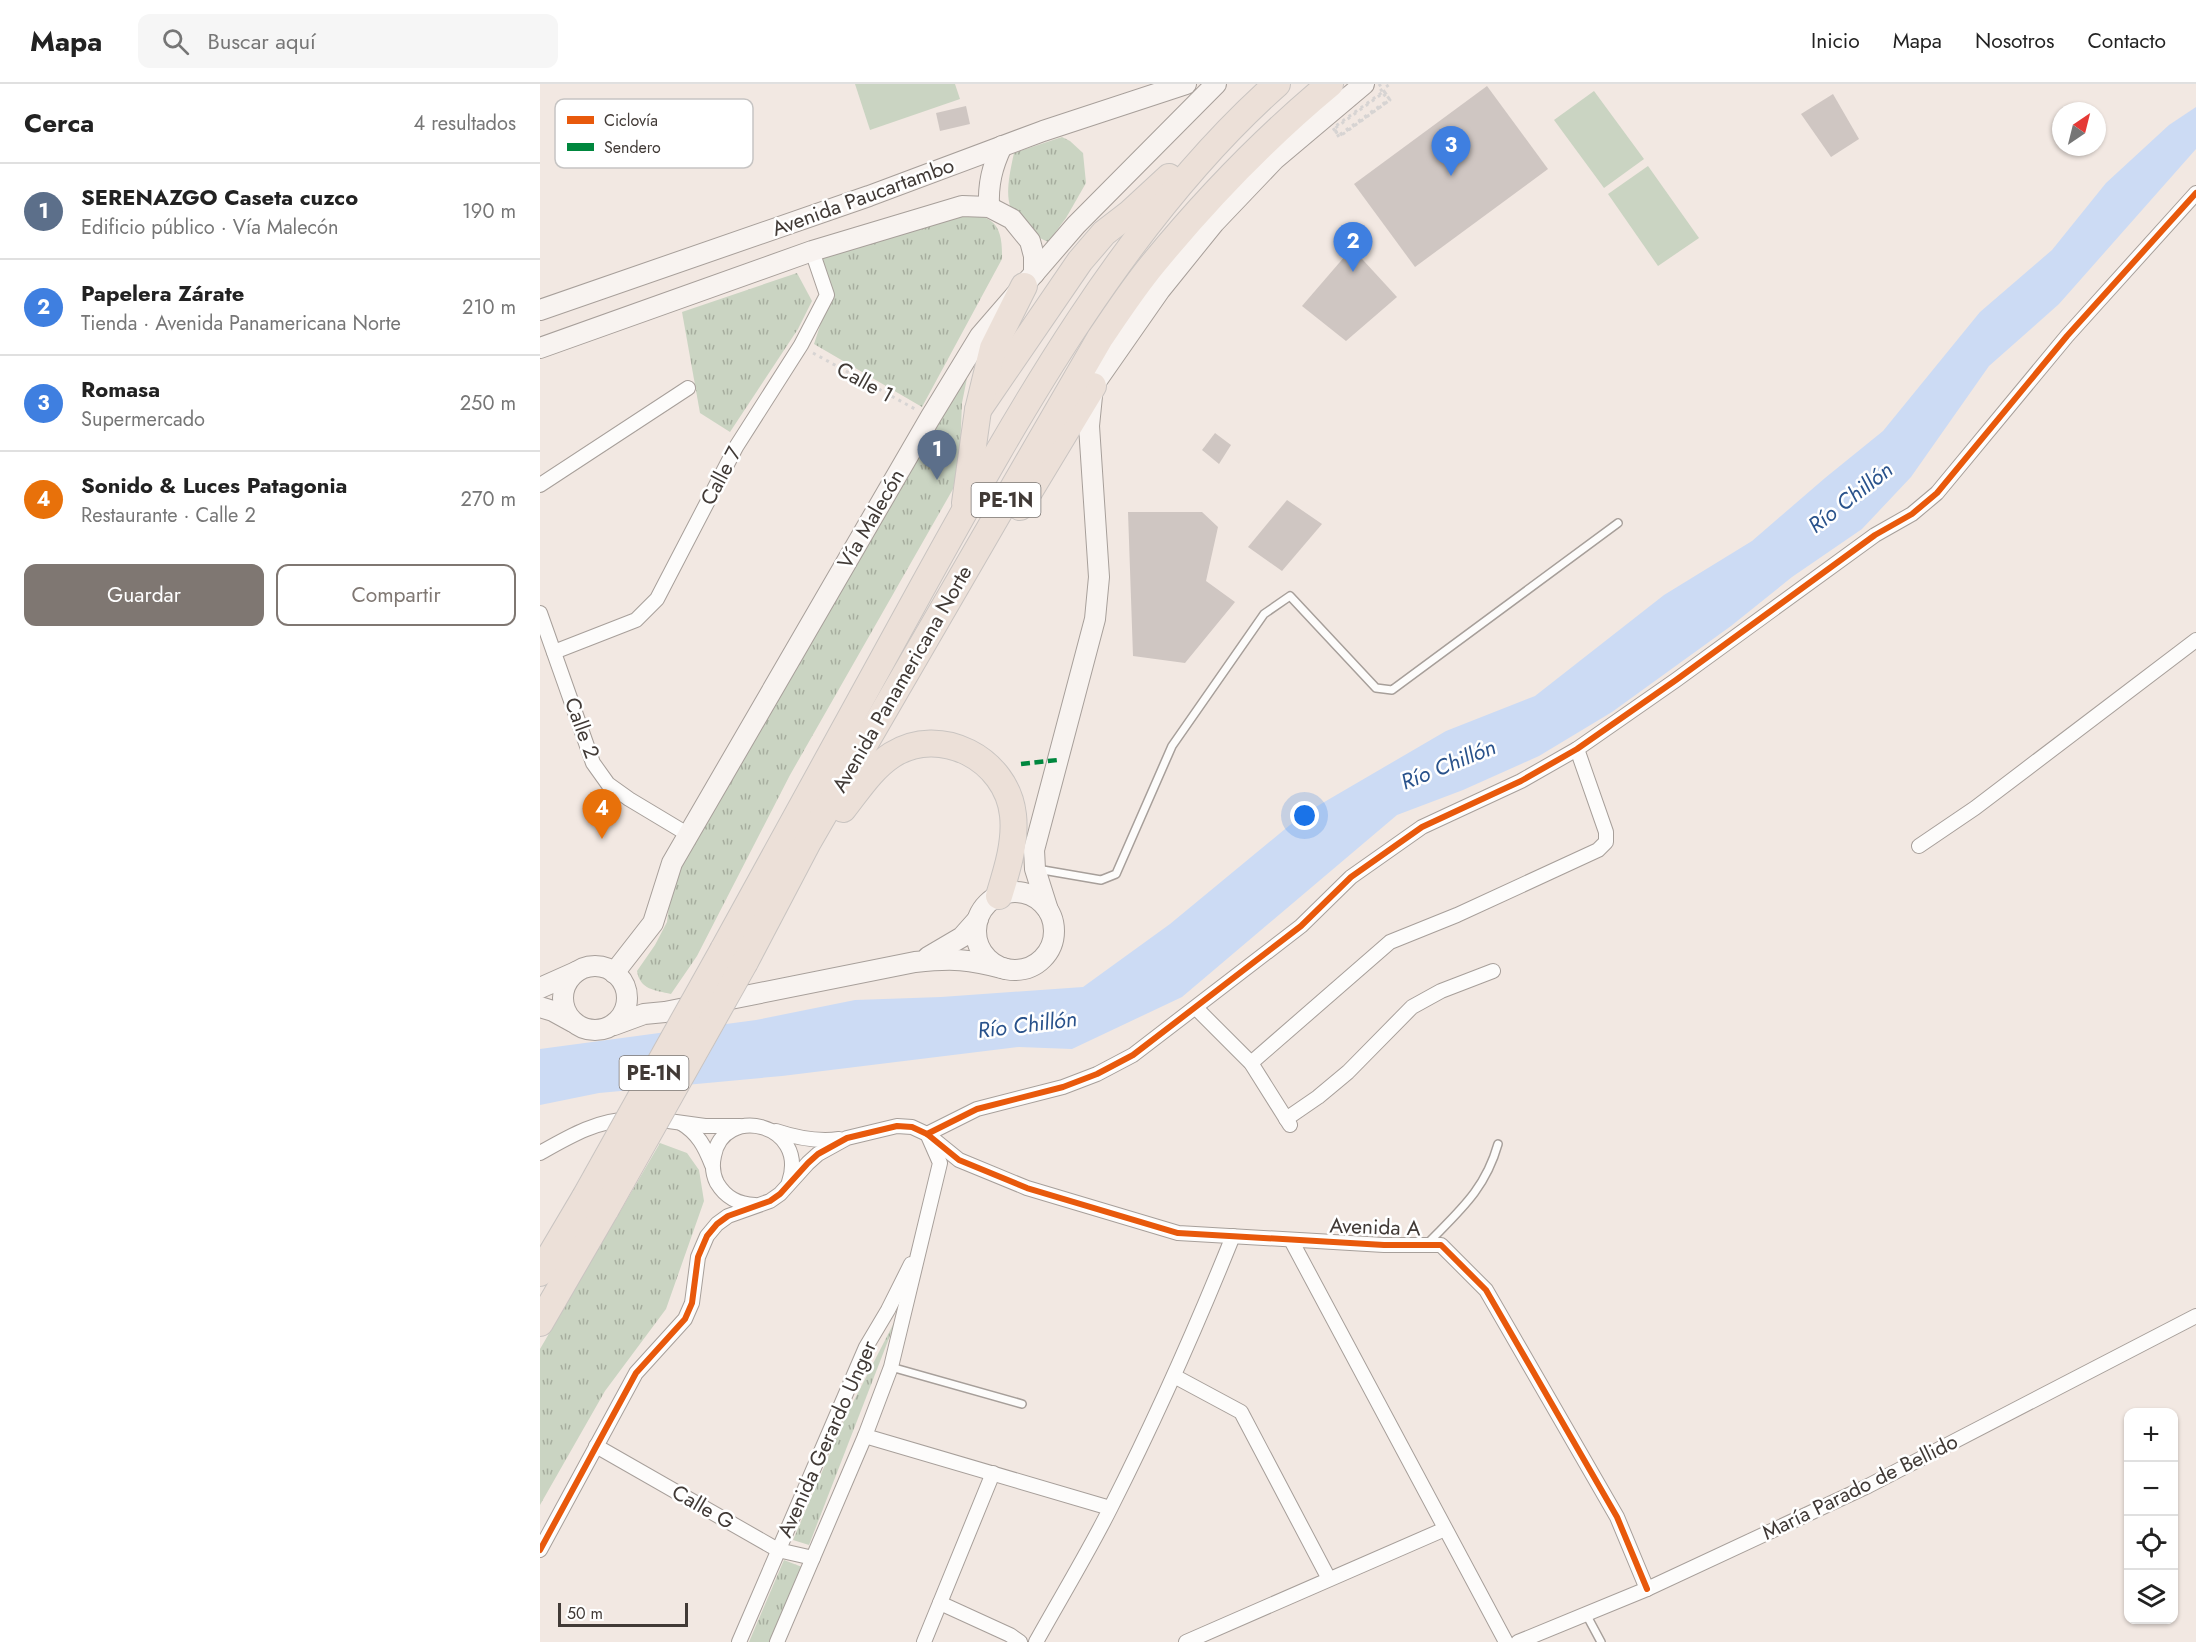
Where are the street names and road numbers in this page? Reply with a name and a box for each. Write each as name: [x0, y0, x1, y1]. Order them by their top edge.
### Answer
street label: Avenida Paucartambo: [768, 150, 958, 244]
street label: Calle 1: [831, 354, 899, 410]
street label: Calle 7: [693, 441, 749, 511]
street label: Vía Malecón: [830, 463, 912, 575]
road number: PE-1N: [972, 483, 1040, 517]
street label: Avenida Panamericana Norte: [825, 560, 980, 798]
street label: Calle 2: [557, 693, 607, 763]
road number: PE-1N: [620, 1056, 688, 1090]
street label: Avenida A: [1329, 1210, 1421, 1244]
street label: Avenida Gerardo Unger: [770, 1335, 884, 1542]
street label: María Parado de Bellido: [1757, 1427, 1963, 1547]
street label: Calle G: [666, 1477, 740, 1537]

